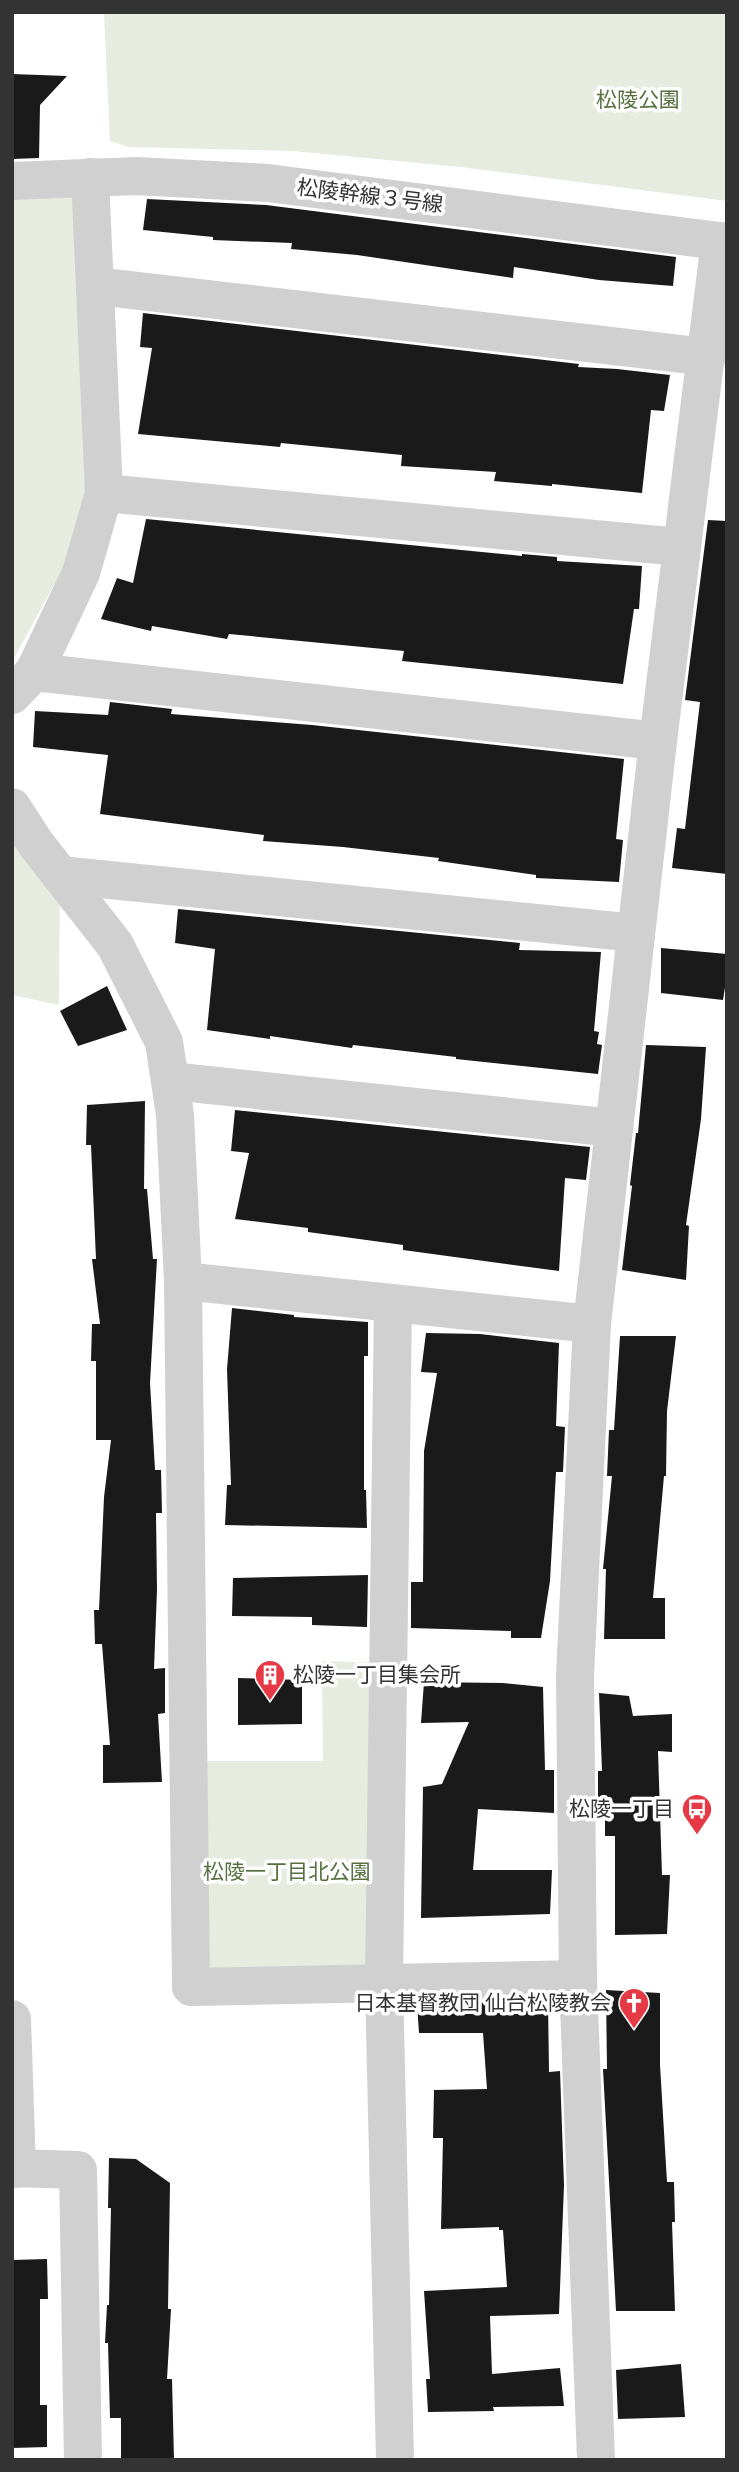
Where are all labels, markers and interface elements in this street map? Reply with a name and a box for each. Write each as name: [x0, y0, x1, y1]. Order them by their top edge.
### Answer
park label: 松陵公園: [596, 87, 680, 111]
street label: 松陵幹線３号線: [296, 174, 445, 216]
building icon: 松陵一丁目集会所: [253, 1658, 287, 1702]
place label: 松陵一丁目集会所: [293, 1662, 461, 1686]
bus stop icon: 松陵一丁目: [680, 1792, 714, 1836]
place label: 松陵一丁目: [569, 1796, 674, 1820]
park label: 松陵一丁目北公園: [203, 1859, 371, 1883]
church icon: 日本基督教団 仙台松陵教会: [617, 1986, 651, 2030]
place label: 日本基督教団 仙台松陵教会: [354, 1990, 611, 2014]

